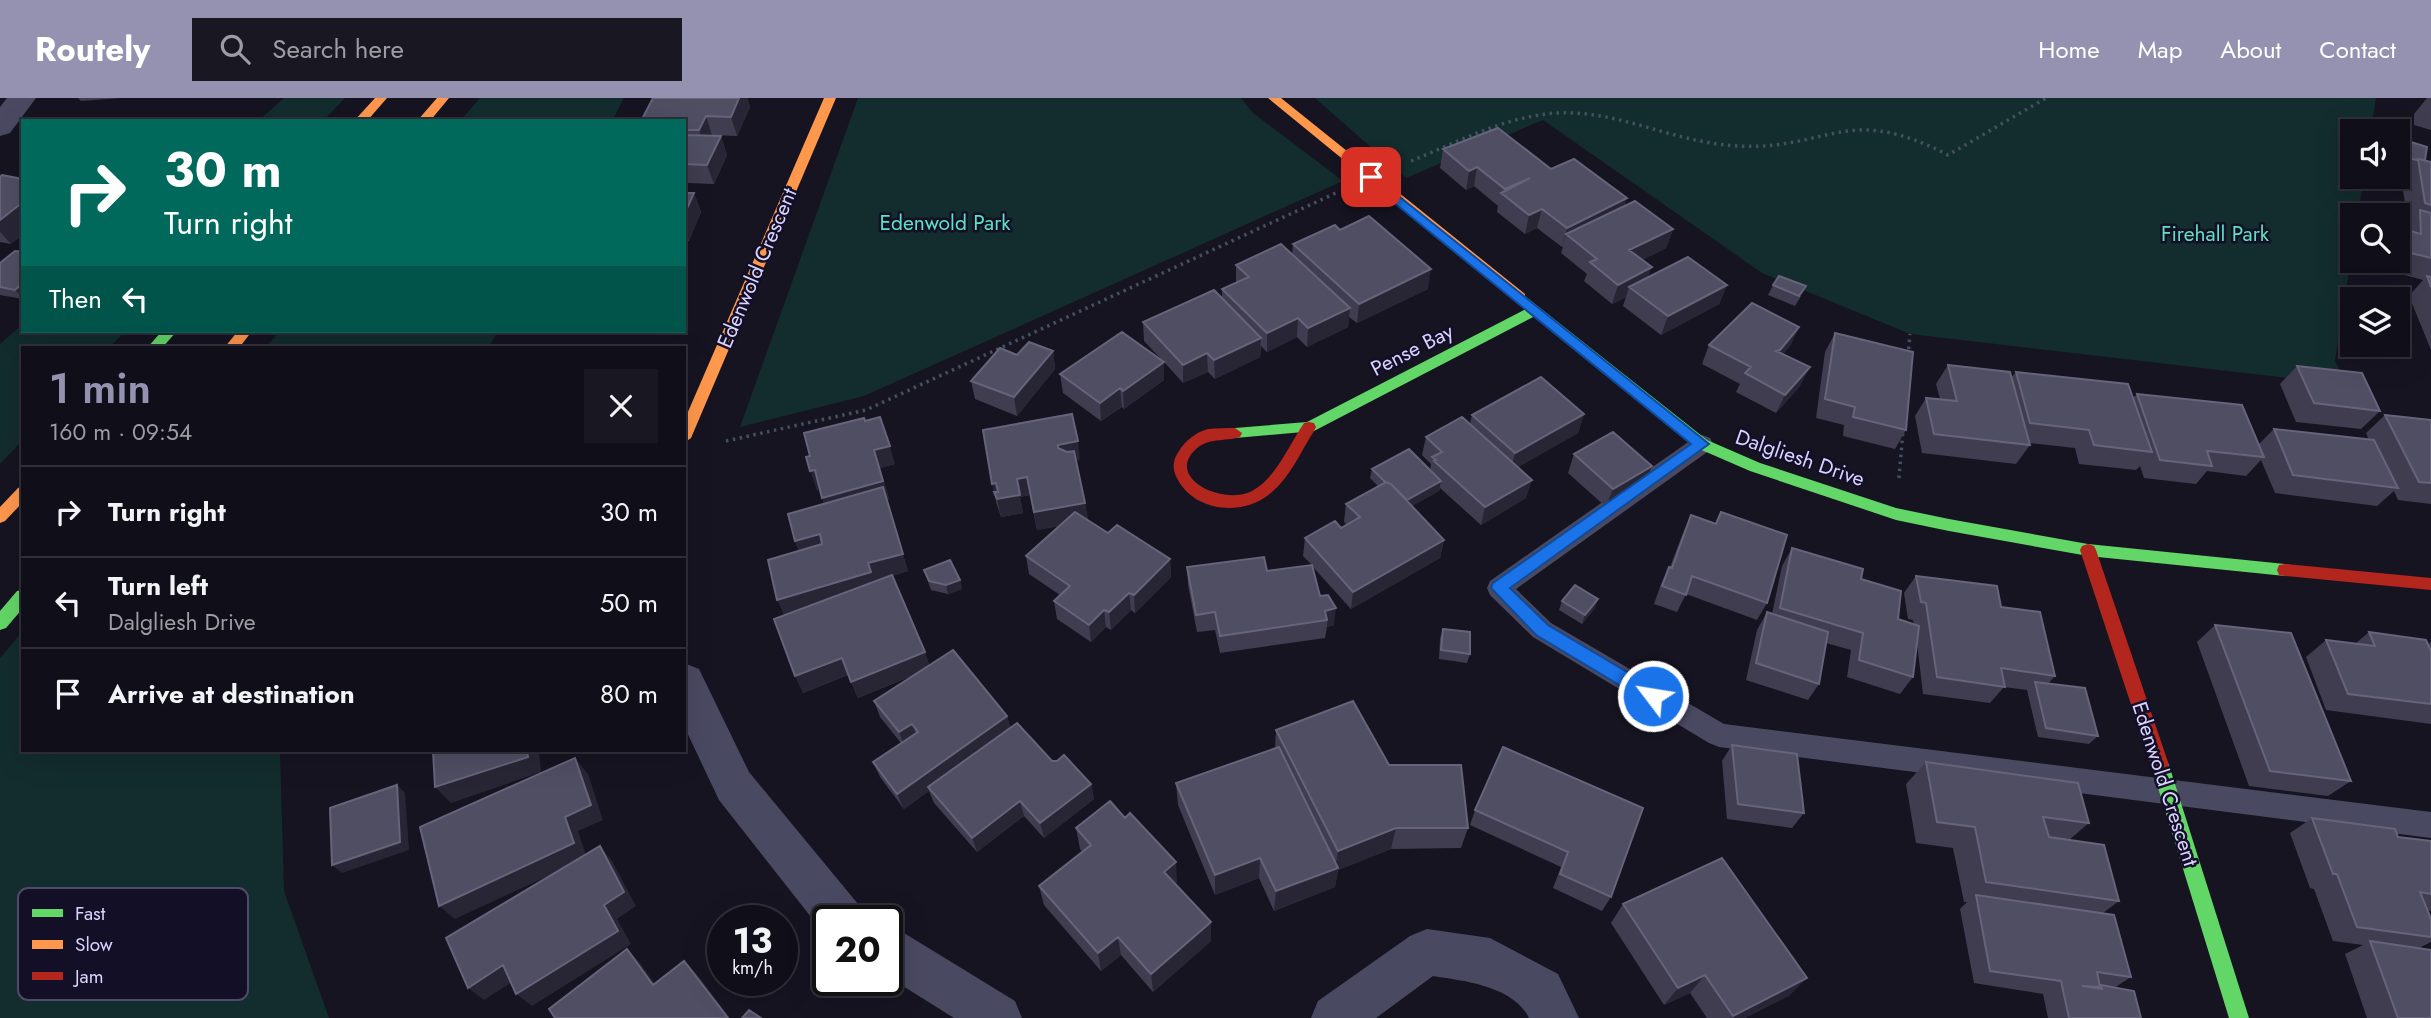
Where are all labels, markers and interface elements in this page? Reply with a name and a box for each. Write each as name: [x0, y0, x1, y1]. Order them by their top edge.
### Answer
search box: [192, 18, 682, 81]
text: Routely: [35, 26, 150, 73]
icon: search: [216, 30, 254, 68]
text: Search here: [272, 30, 404, 68]
text: Home: [2038, 32, 2100, 67]
text: Map: [2138, 32, 2182, 67]
text: About: [2220, 32, 2281, 67]
text: Contact: [2319, 32, 2396, 67]
map controls: [2340, 119, 2410, 357]
button: sound: [2340, 119, 2410, 189]
text: 30 m: [164, 135, 282, 205]
icon: right: [49, 147, 140, 238]
pin: [1341, 147, 1401, 207]
icon: arrive: [1352, 158, 1390, 196]
street label: Edenwold Crescent: [710, 183, 804, 353]
text: Turn right: [164, 200, 293, 246]
button: search: [2340, 203, 2410, 273]
park label: Edenwold Park: [879, 208, 1011, 238]
park label: Firehall Park: [2161, 219, 2270, 249]
text: Then: [49, 280, 102, 318]
icon: left: [116, 280, 154, 318]
button: layers: [2340, 287, 2410, 357]
street label: Pense Bay: [1365, 316, 1459, 384]
text: 1 min: [49, 358, 151, 419]
button: close: [584, 369, 658, 443]
text: 160 m · 09:54: [49, 415, 192, 449]
street label: Dalgliesh Drive: [1731, 422, 1869, 494]
icon: right: [49, 493, 87, 531]
text: Turn right: [108, 493, 226, 531]
text: 30 m: [600, 493, 658, 531]
text: Turn left: [108, 567, 208, 605]
icon: left: [49, 584, 87, 622]
text: 50 m: [600, 584, 658, 622]
text: Dalgliesh Drive: [108, 605, 256, 639]
position arrow: [1616, 659, 1690, 733]
icon: arrive: [49, 675, 87, 713]
text: Arrive at destination: [108, 675, 355, 713]
text: 80 m: [600, 675, 658, 713]
street label: Edenwold Crescent: [2124, 698, 2206, 870]
legend: [18, 888, 248, 1000]
text: Fast: [75, 900, 106, 927]
speed limit sign: 20: [812, 905, 903, 996]
text: 13: [733, 916, 772, 966]
text: Slow: [75, 931, 113, 958]
text: km/h: [732, 955, 773, 981]
text: Jam: [72, 963, 104, 990]

